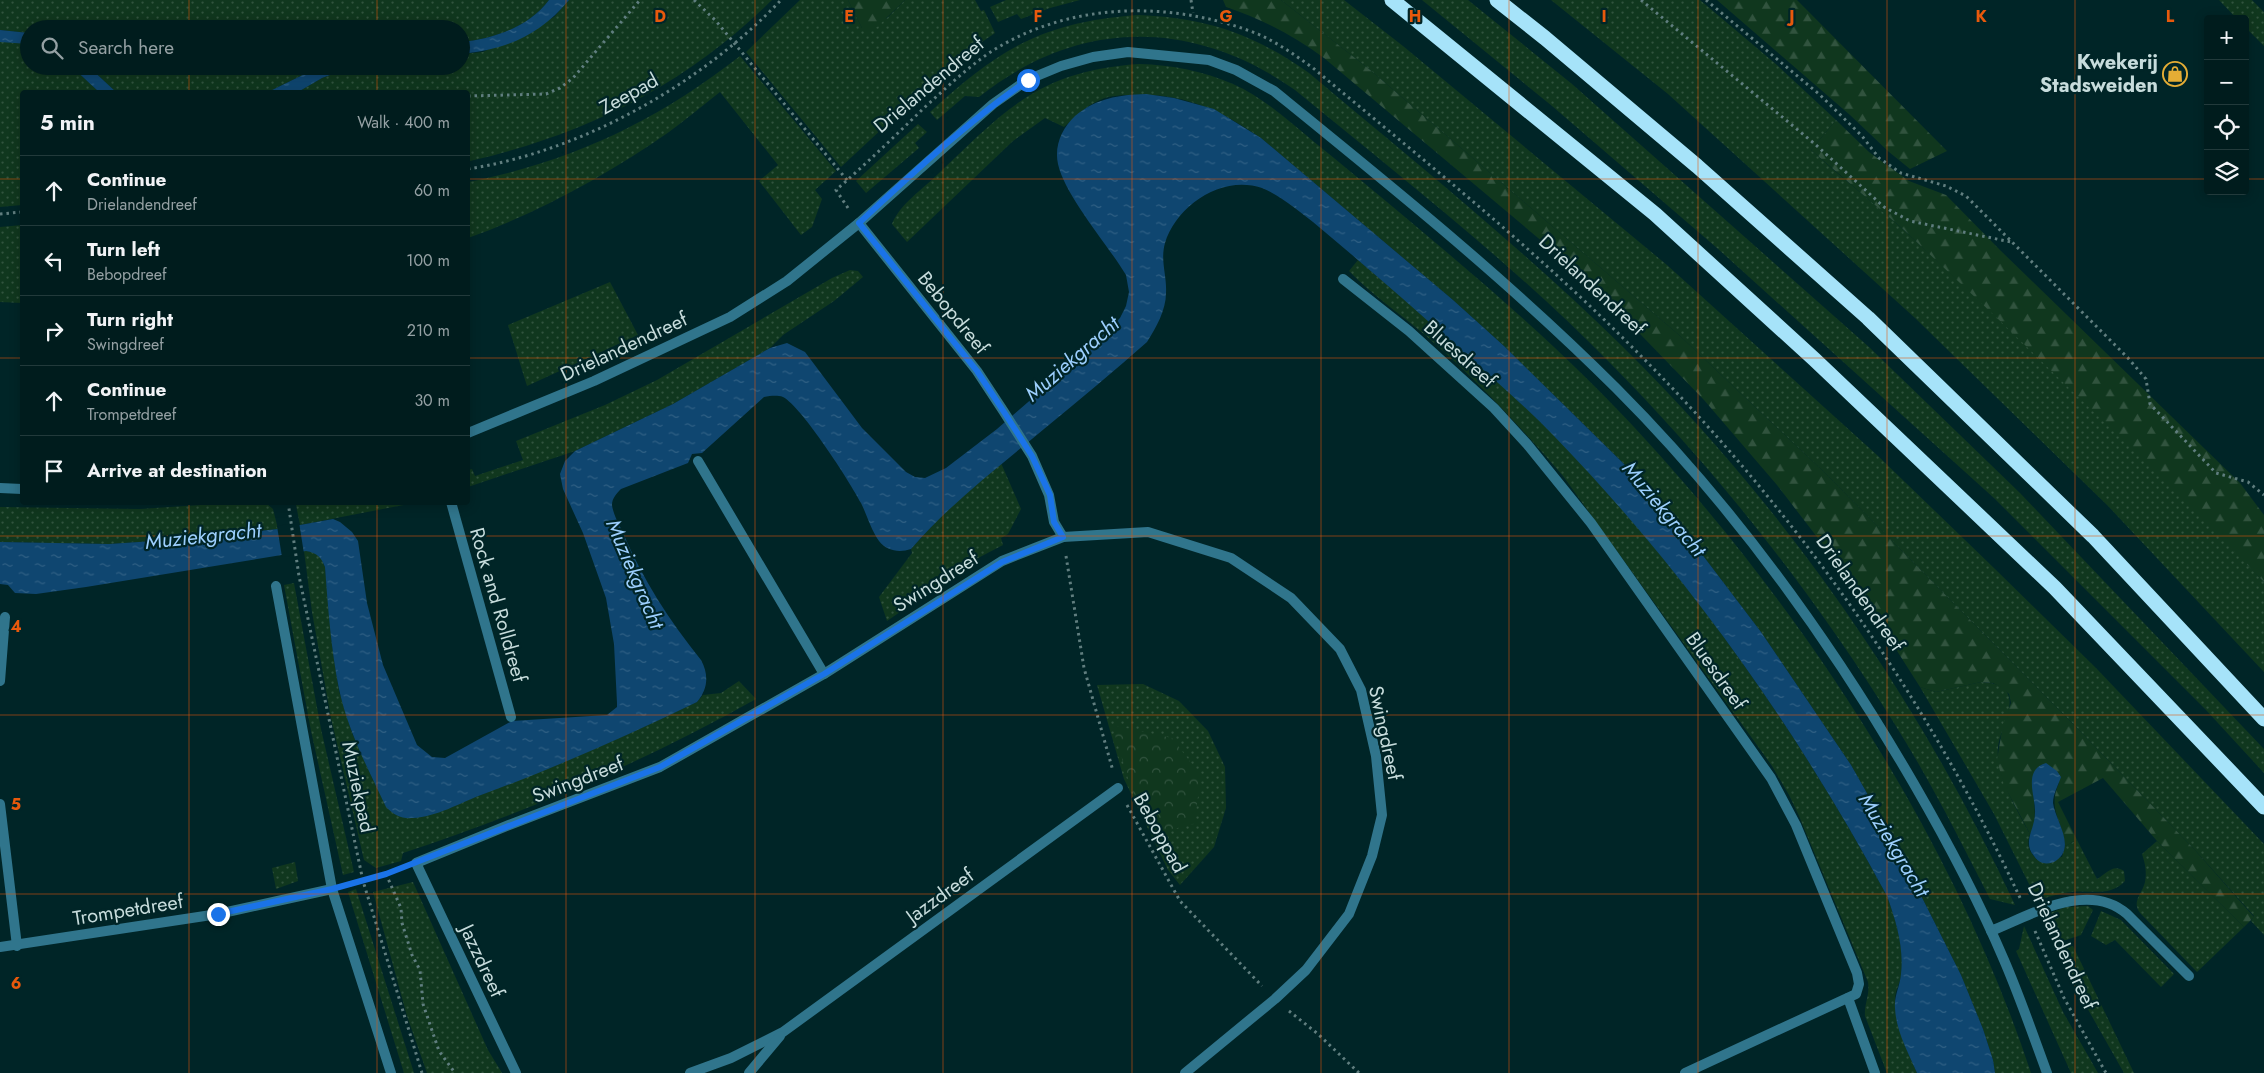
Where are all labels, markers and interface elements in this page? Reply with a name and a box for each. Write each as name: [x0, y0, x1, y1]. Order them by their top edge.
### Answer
text: D: [654, 5, 666, 28]
text: E: [844, 5, 854, 28]
text: F: [1034, 5, 1042, 28]
text: G: [1219, 5, 1233, 28]
text: H: [1409, 5, 1421, 28]
text: I: [1601, 5, 1607, 28]
text: J: [1786, 5, 1795, 28]
text: K: [1975, 5, 1987, 28]
text: L: [2166, 5, 2175, 28]
map controls: [2204, 15, 2249, 195]
button: +: [2204, 15, 2249, 60]
search box: [20, 20, 470, 75]
street label: Drielandendreef: [867, 29, 992, 140]
icon: search: [38, 34, 66, 62]
text: Search here: [78, 34, 174, 61]
place label: Kwekerij Stadsweiden: [2040, 48, 2158, 100]
button: −: [2204, 60, 2249, 105]
shop icon: Kwekerij Stadsweiden: [2162, 61, 2188, 87]
street label: Zeepad: [594, 66, 664, 122]
route start: [1017, 69, 1040, 92]
button: locate: [2204, 105, 2249, 150]
text: 5 min: [40, 108, 95, 138]
text: Walk · 400 m: [357, 111, 450, 134]
button: layers: [2204, 150, 2249, 195]
text: Continue: [87, 166, 166, 193]
icon: ahead: [40, 177, 68, 205]
text: 60 m: [414, 179, 450, 202]
text: Drielandendreef: [87, 193, 197, 216]
street label: Drielandendreef: [1532, 228, 1653, 343]
text: Turn left: [87, 236, 160, 263]
icon: left: [40, 247, 68, 275]
text: 100 m: [406, 249, 450, 272]
text: Bebopdreef: [87, 263, 167, 286]
street label: Bebopdreef: [910, 265, 996, 362]
street label: Drielandendreef: [556, 304, 693, 389]
text: Turn right: [87, 306, 173, 333]
water label: Muziekgracht: [1018, 309, 1127, 409]
street label: Bluesdreef: [1417, 313, 1504, 395]
icon: right: [40, 317, 68, 345]
text: 210 m: [407, 319, 450, 342]
text: Swingdreef: [87, 333, 164, 356]
text: Continue: [87, 376, 166, 403]
icon: ahead: [40, 387, 68, 415]
text: 30 m: [414, 389, 450, 412]
text: Trompetdreef: [87, 403, 176, 426]
water label: Muziekgracht: [1615, 455, 1714, 564]
icon: arrive: [40, 457, 68, 485]
text: Arrive at destination: [87, 457, 267, 484]
water label: Muziekgracht: [598, 514, 672, 635]
water label: Muziekgracht: [143, 515, 264, 557]
street label: Rock and Rolldreef: [462, 524, 534, 687]
street label: Drielandendreef: [1809, 529, 1912, 659]
street label: Swingdreef: [888, 544, 985, 620]
text: 4: [10, 615, 22, 638]
street label: Bluesdreef: [1679, 626, 1754, 717]
street label: Swingdreef: [1361, 683, 1409, 784]
street label: Muziekpad: [334, 739, 382, 835]
street label: Swingdreef: [528, 749, 629, 811]
water label: Muziekgracht: [1851, 787, 1937, 904]
street label: Beboppad: [1126, 788, 1194, 878]
text: 5: [11, 793, 21, 816]
street label: Jazzdreef: [898, 861, 981, 932]
street label: Drielandendreef: [2020, 878, 2105, 1015]
street label: Trompetdreef: [71, 887, 187, 933]
route end: [207, 903, 230, 926]
street label: Jazzdreef: [451, 917, 512, 1003]
text: 6: [11, 972, 21, 995]

